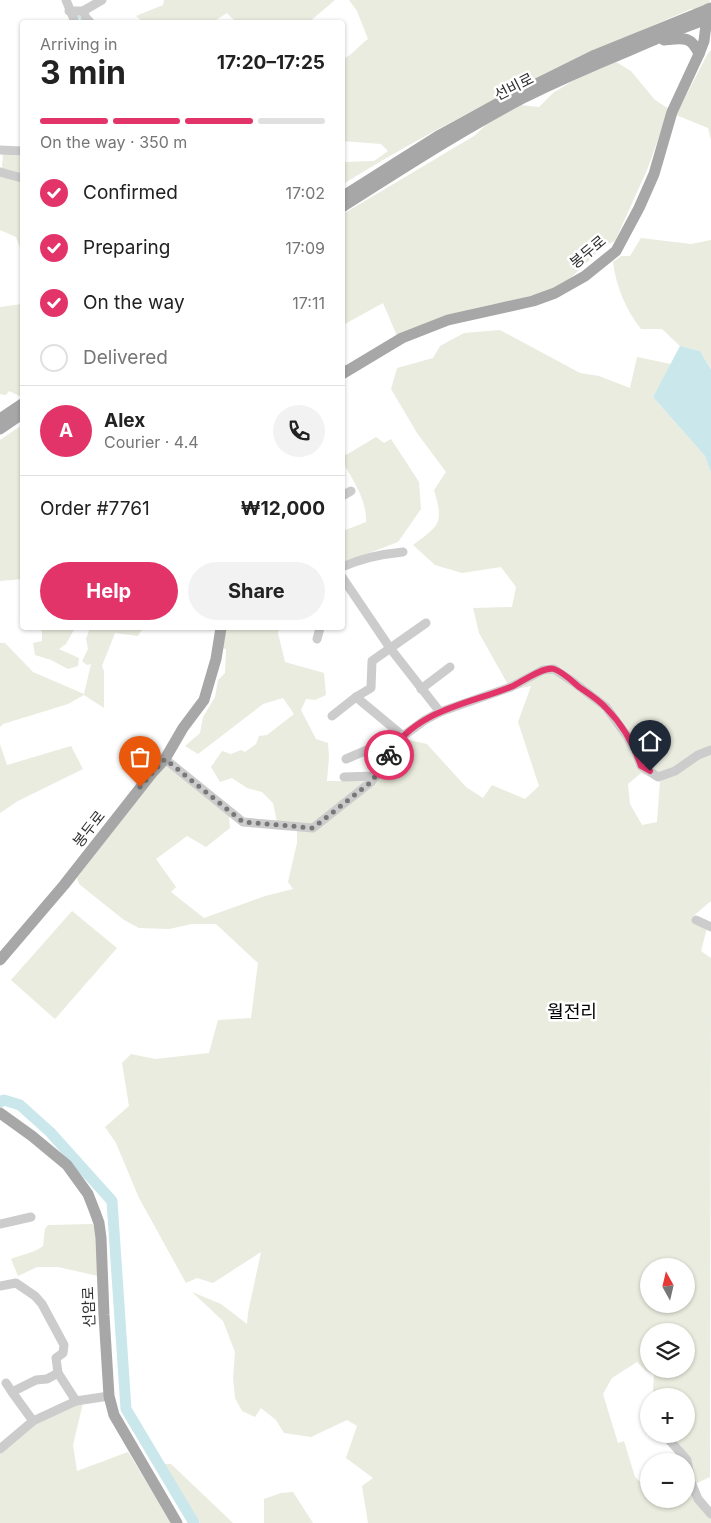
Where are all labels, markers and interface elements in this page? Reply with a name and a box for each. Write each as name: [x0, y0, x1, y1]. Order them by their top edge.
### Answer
text: Arriving in: [40, 34, 117, 54]
text: 17:20–17:25: [217, 51, 325, 74]
text: 3 min: [40, 53, 126, 92]
street label: 선비로: [491, 69, 537, 104]
text: On the way · 350 m: [40, 132, 187, 152]
icon: check: [40, 179, 68, 207]
text: Confirmed: [83, 181, 178, 204]
text: 17:02: [286, 183, 325, 203]
street label: 봉두로: [566, 231, 610, 272]
icon: check: [40, 234, 68, 262]
text: Preparing: [83, 236, 170, 259]
text: 17:09: [285, 238, 325, 258]
icon: check: [40, 289, 68, 317]
text: On the way: [83, 291, 185, 314]
text: 17:11: [292, 293, 325, 313]
text: Delivered: [83, 346, 168, 369]
button: phone: [273, 405, 325, 457]
text: Alex: [104, 409, 145, 432]
text: A: [59, 419, 73, 442]
text: Courier · 4.4: [104, 432, 199, 452]
text: Order #7761: [40, 497, 150, 520]
text: ₩12,000: [241, 497, 325, 520]
button: Help: [40, 562, 178, 620]
button: Share: [188, 562, 325, 620]
pin: [629, 720, 671, 771]
icon: home: [636, 727, 664, 755]
courier: [364, 730, 414, 780]
pin: [119, 736, 161, 787]
icon: bike: [375, 741, 403, 769]
icon: bag: [126, 743, 154, 771]
street label: 봉두로: [68, 807, 109, 851]
district label: 월전리: [547, 1001, 597, 1022]
north arrow: [640, 1258, 695, 1312]
map controls: [640, 1258, 695, 1508]
street label: 선암로: [78, 1286, 99, 1328]
button: layers: [640, 1323, 695, 1378]
button: +: [640, 1388, 695, 1443]
button: −: [640, 1453, 695, 1508]

